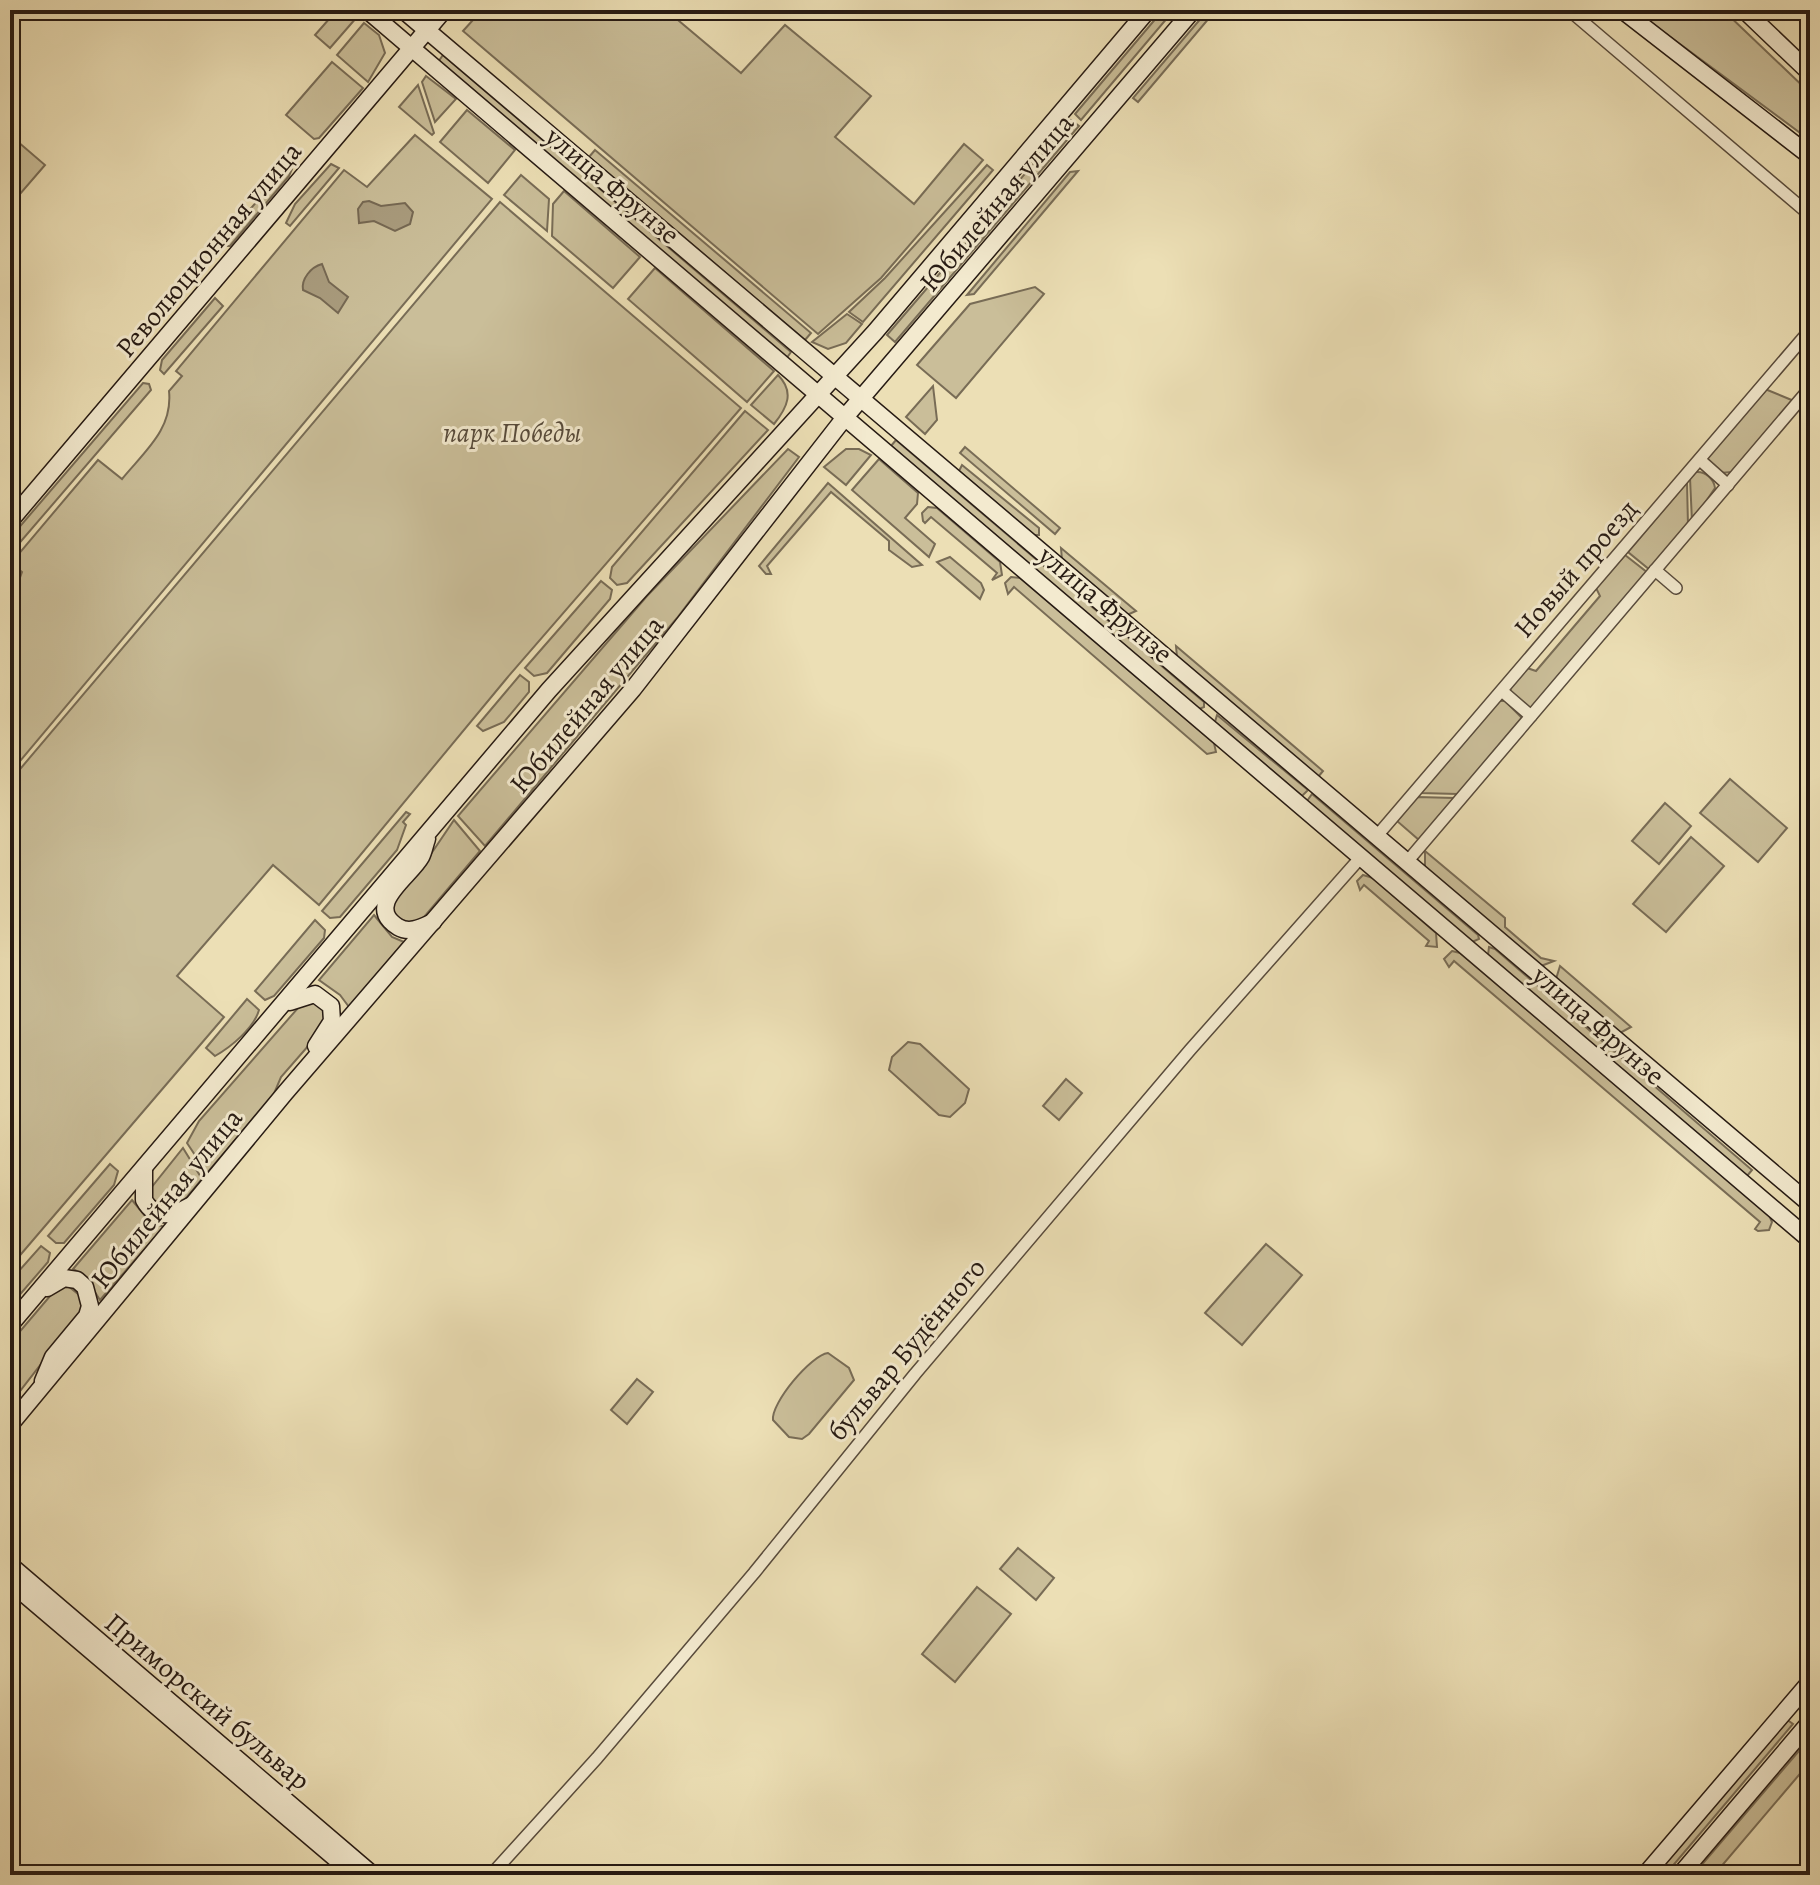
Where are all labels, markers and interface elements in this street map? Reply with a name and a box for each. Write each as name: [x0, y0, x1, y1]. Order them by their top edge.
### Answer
street label: Юбилейная улица: [911, 105, 1083, 300]
street label: улица Фрунзе: [536, 118, 688, 253]
street label: Революционная улица: [107, 134, 310, 366]
park label: парк Победы: [443, 414, 581, 452]
street label: Новый проезд: [1505, 491, 1647, 646]
street label: улица Фрунзе: [1029, 537, 1181, 672]
street label: Юбилейная улица: [501, 607, 673, 802]
street label: улица Фрунзе: [1523, 957, 1673, 1094]
street label: Юбилейная улица: [82, 1100, 251, 1297]
street label: бульвар Будённого: [819, 1250, 995, 1449]
street label: Приморский бульвар: [96, 1604, 318, 1799]

